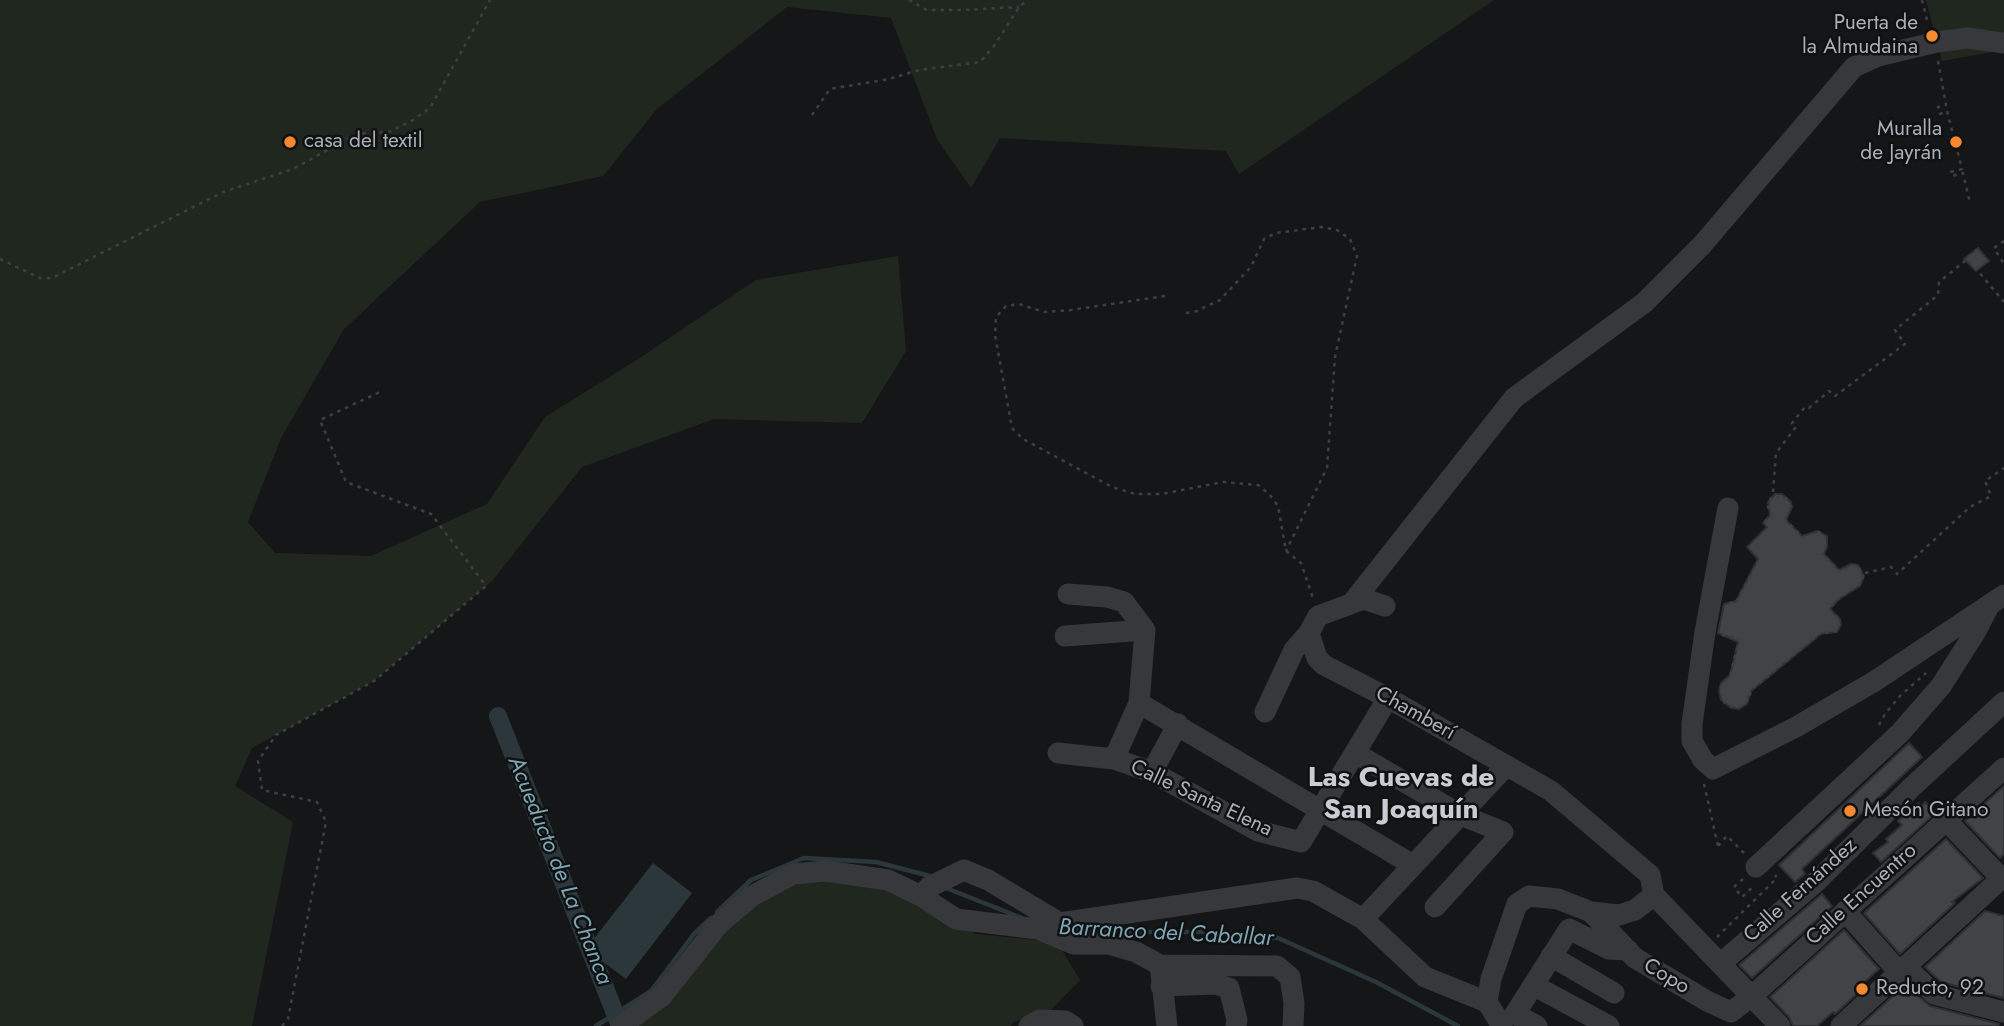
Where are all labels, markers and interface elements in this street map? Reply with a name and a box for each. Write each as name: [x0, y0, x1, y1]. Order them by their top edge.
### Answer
place label: Puerta de la Almudaina: [1802, 11, 1918, 61]
marker: Puerta de la Almudaina: [1924, 28, 1940, 44]
place label: Muralla de Jayrán: [1860, 117, 1942, 167]
place label: casa del textil: [304, 129, 423, 155]
marker: casa del textil: [282, 134, 298, 150]
marker: Muralla de Jayrán: [1948, 134, 1964, 150]
street label: Chamberí: [1371, 682, 1459, 746]
water label: Acueducto de La Chanca: [501, 753, 617, 989]
street label: Calle Santa Elena: [1126, 755, 1276, 843]
district label: Las Cuevas de San Joaquín: [1308, 762, 1494, 828]
place label: Mesón Gitano: [1864, 798, 1988, 824]
marker: Mesón Gitano: [1842, 803, 1858, 819]
street label: Calle Fernández: [1739, 834, 1863, 948]
street label: Calle Encuentro: [1801, 839, 1923, 951]
water label: Barranco del Caballar: [1058, 915, 1274, 953]
street label: Copo: [1638, 954, 1694, 1000]
place label: Reducto, 92: [1876, 976, 1984, 1002]
marker: Reducto, 92: [1854, 981, 1870, 997]

